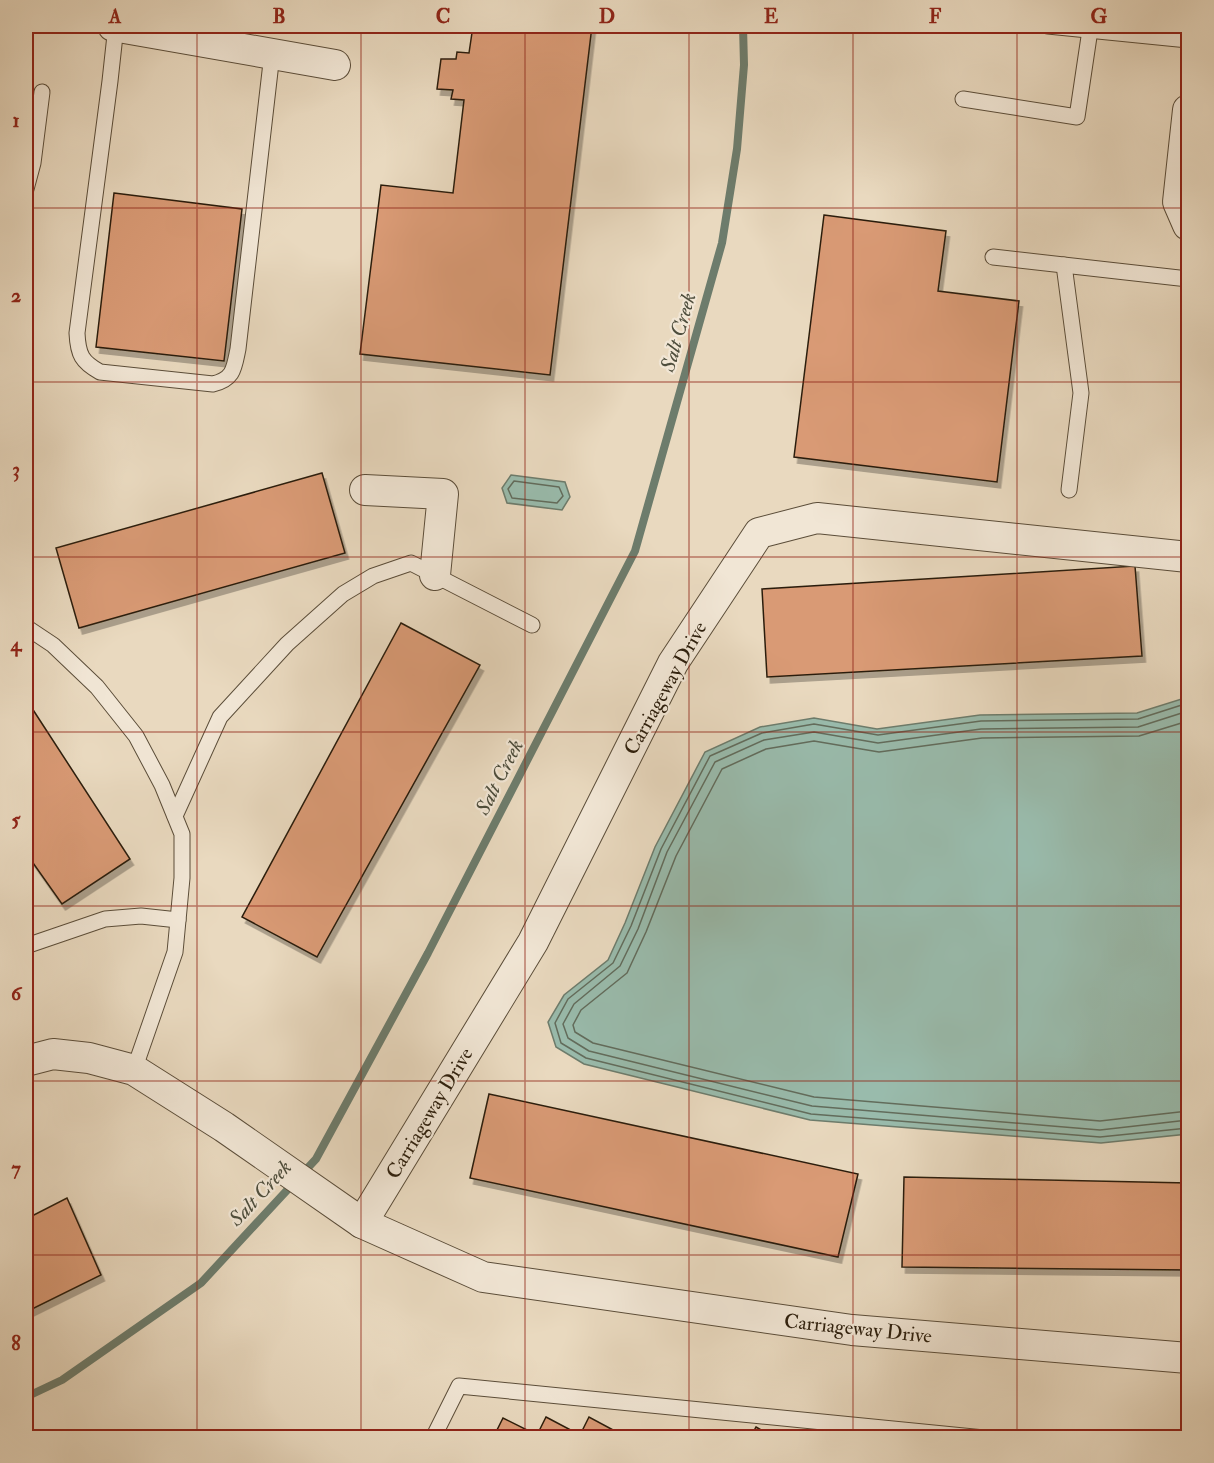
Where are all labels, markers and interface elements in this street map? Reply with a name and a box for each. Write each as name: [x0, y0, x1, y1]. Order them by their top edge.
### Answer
text: A: [108, 4, 122, 29]
text: B: [272, 4, 286, 29]
text: C: [436, 4, 450, 29]
text: D: [599, 4, 615, 29]
text: E: [764, 4, 779, 29]
text: F: [929, 4, 942, 29]
text: G: [1091, 4, 1108, 29]
text: 1: [12, 108, 20, 133]
text: 2: [11, 283, 21, 308]
water label: Salt Creek: [654, 290, 703, 376]
text: 3: [12, 457, 20, 482]
street label: Carriageway Drive: [618, 617, 712, 759]
text: 4: [10, 632, 23, 657]
water label: Salt Creek: [469, 735, 530, 820]
text: 5: [12, 807, 22, 832]
text: 6: [11, 981, 23, 1006]
street label: Carriageway Drive: [380, 1043, 478, 1183]
water label: Salt Creek: [222, 1155, 298, 1233]
text: 7: [11, 1156, 21, 1181]
street label: Carriageway Drive: [783, 1308, 933, 1349]
text: 8: [11, 1331, 21, 1356]

